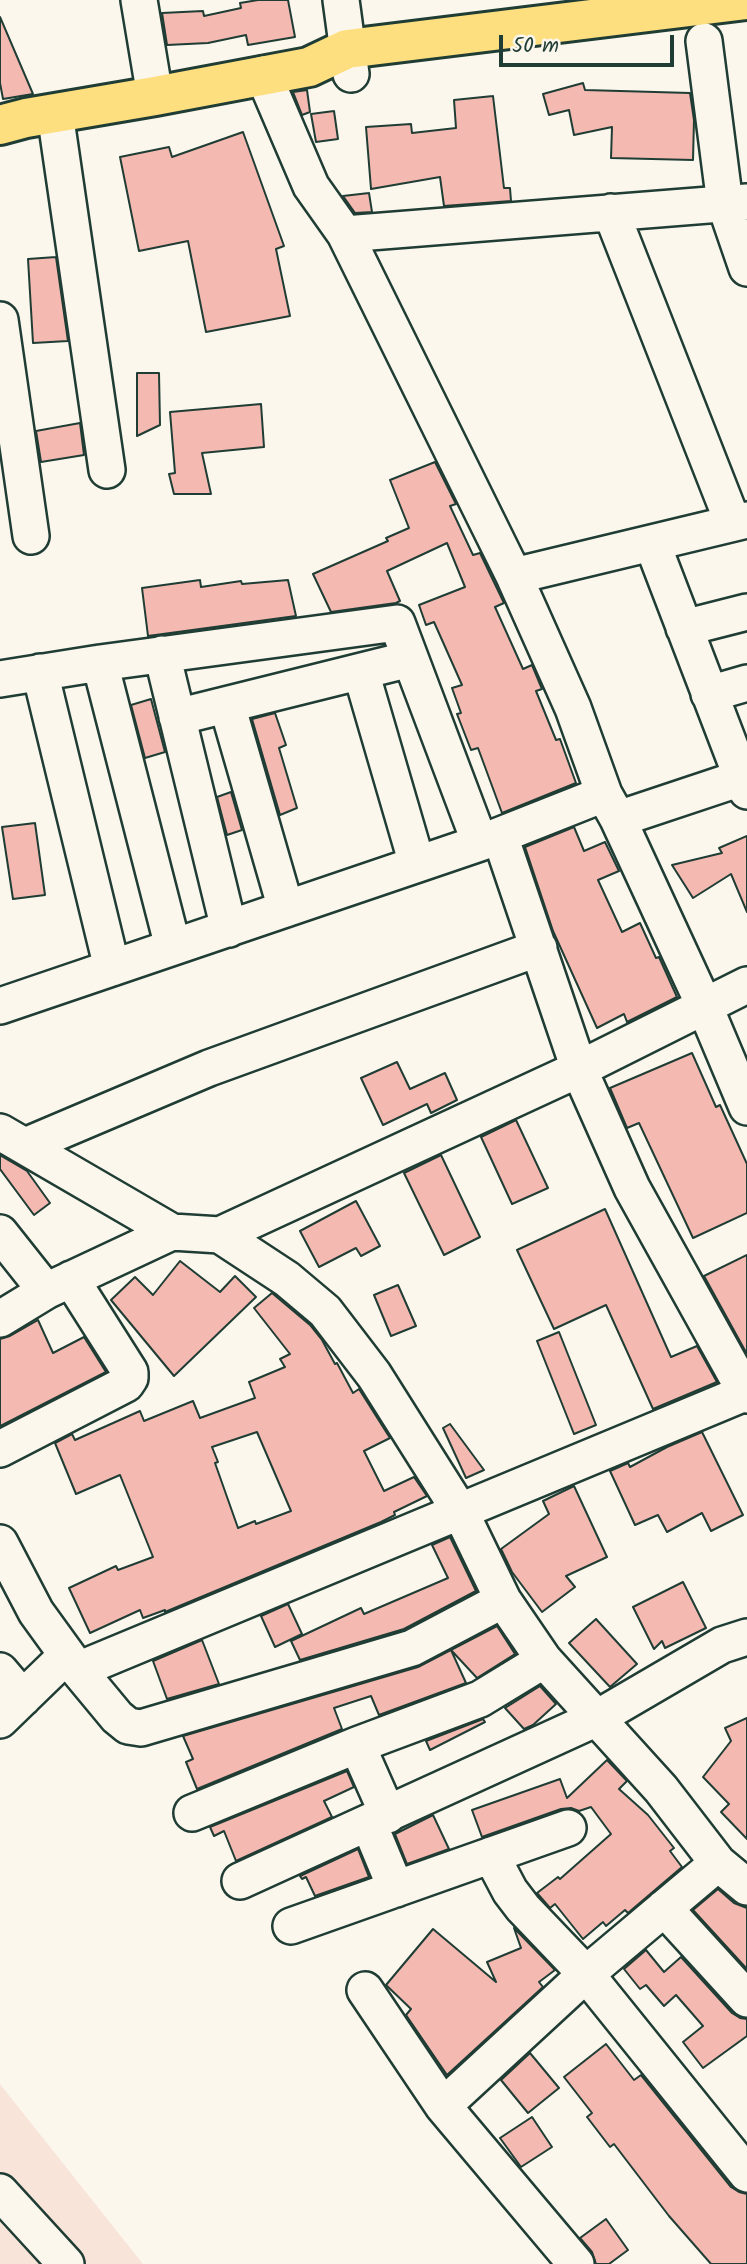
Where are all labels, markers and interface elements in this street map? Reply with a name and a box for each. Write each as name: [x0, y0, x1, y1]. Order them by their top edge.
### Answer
scale bar: [502, 21, 677, 65]
text: 50 m: [512, 30, 559, 63]

